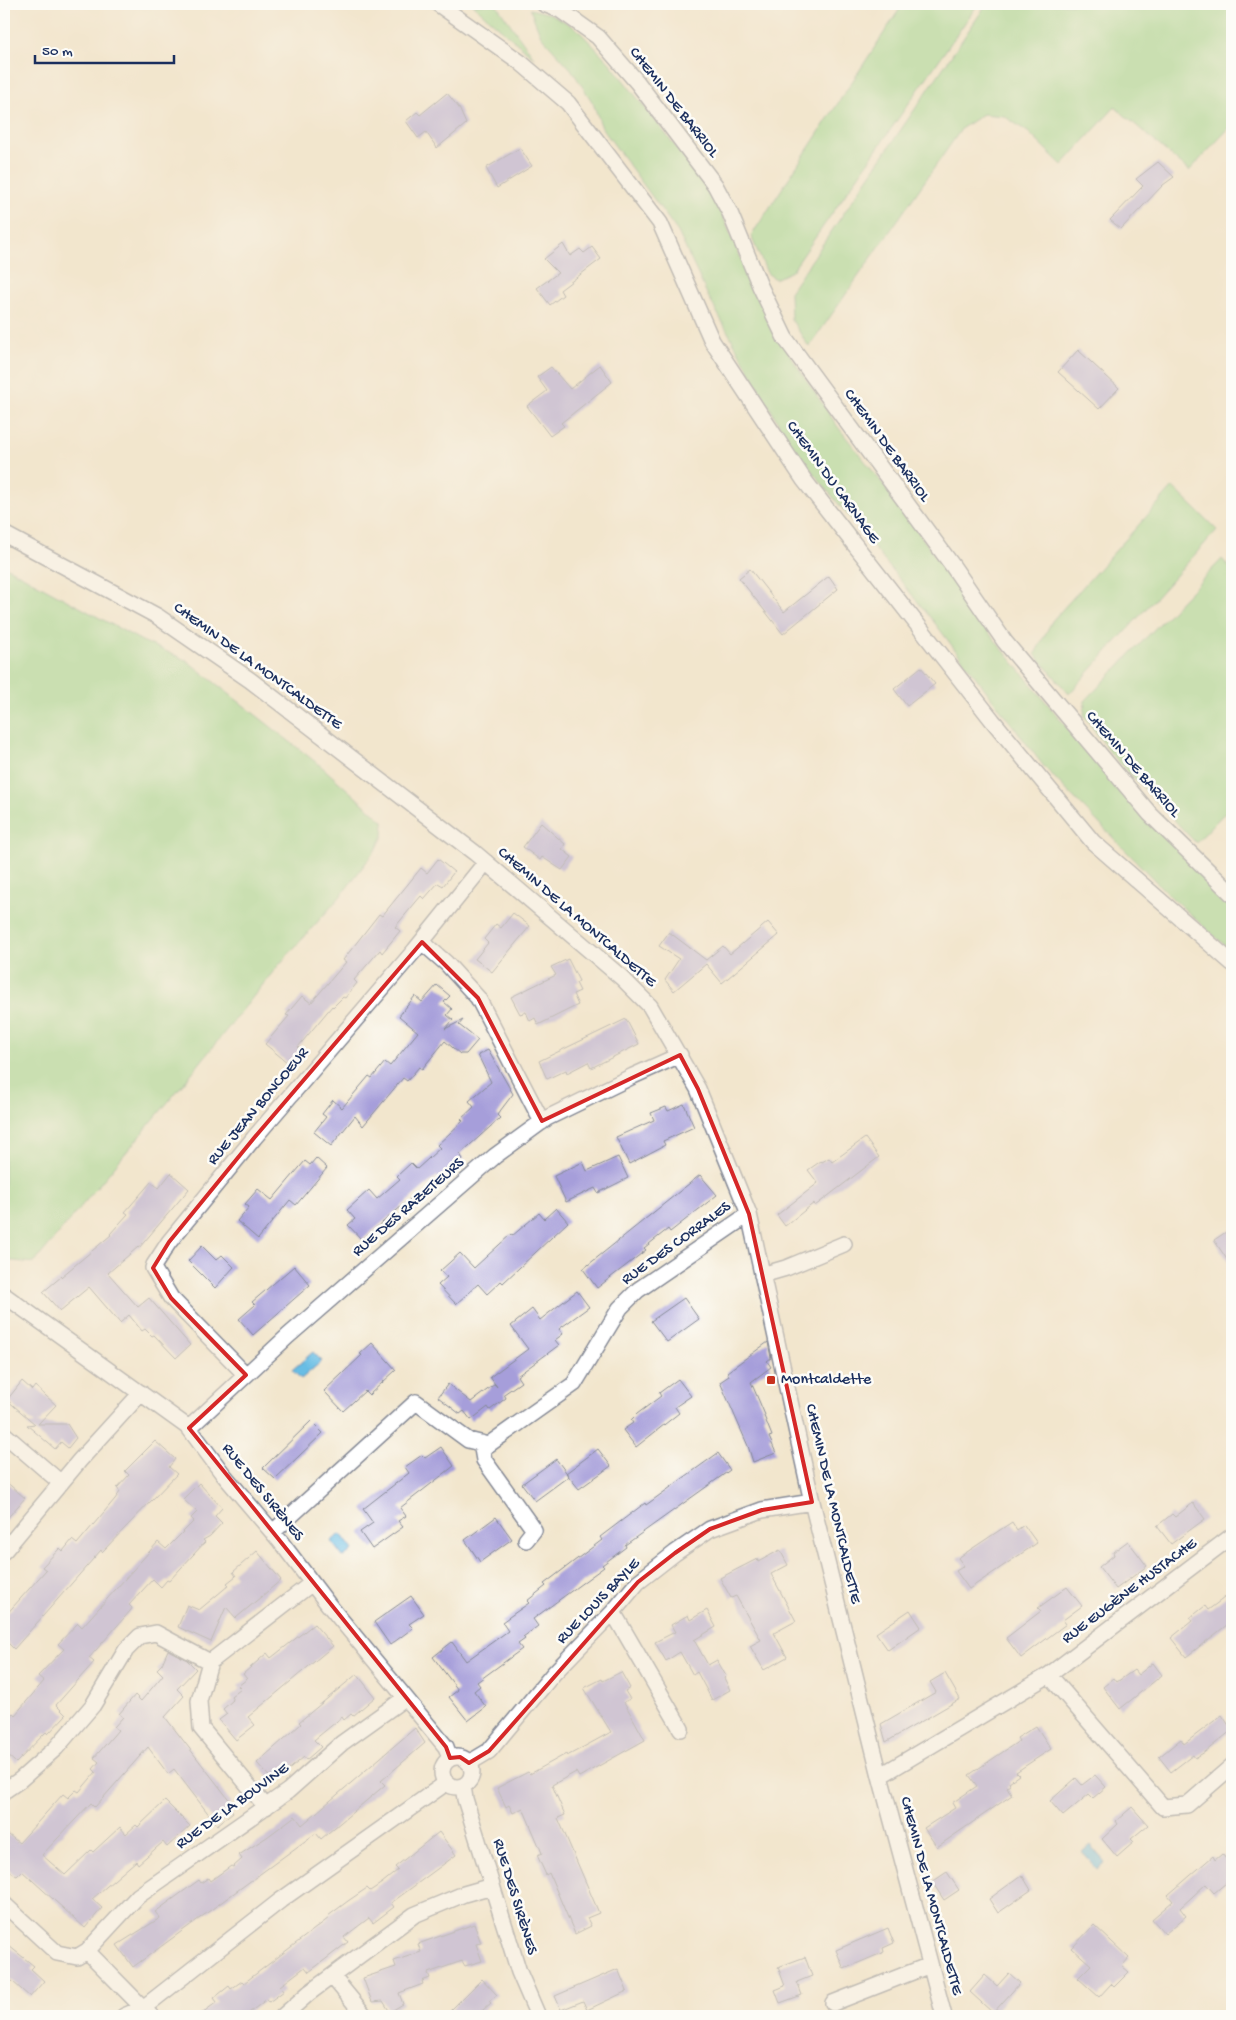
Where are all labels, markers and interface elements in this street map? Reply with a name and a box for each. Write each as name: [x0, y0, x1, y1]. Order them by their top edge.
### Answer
scale bar: [35, 32, 174, 64]
text: 50 m: [42, 43, 73, 61]
street label: CHEMIN DE BARRIOL: [624, 44, 723, 163]
street label: CHEMIN DE BARRIOL: [839, 386, 934, 507]
street label: CHEMIN DU CARNAGE: [781, 418, 883, 549]
street label: CHEMIN DE LA MONTCALDETTE: [169, 599, 346, 735]
street label: CHEMIN DE BARRIOL: [1081, 708, 1184, 823]
street label: CHEMIN DE LA MONTCALDETTE: [493, 844, 660, 993]
street label: RUE JEAN BONCOEUR: [204, 1044, 314, 1170]
street label: RUE DES RAZETEURS: [349, 1154, 469, 1262]
street label: RUE DES CORRALES: [619, 1198, 736, 1290]
place label: Montcaldette: [781, 1371, 872, 1390]
marker: Montcaldette: [765, 1374, 777, 1386]
street label: CHEMIN DE LA MONTCALDETTE: [800, 1402, 864, 1607]
street label: RUE DES SIRÈNES: [217, 1440, 308, 1546]
street label: RUE EUGÈNE HUSTACHE: [1059, 1534, 1202, 1649]
street label: RUE LOUIS BAYLE: [553, 1554, 645, 1649]
street label: RUE DE LA BOUVINE: [173, 1759, 294, 1854]
street label: CHEMIN DE LA MONTCALDETTE: [894, 1795, 966, 1998]
street label: RUE DES SIRÈNES: [487, 1837, 541, 1958]

